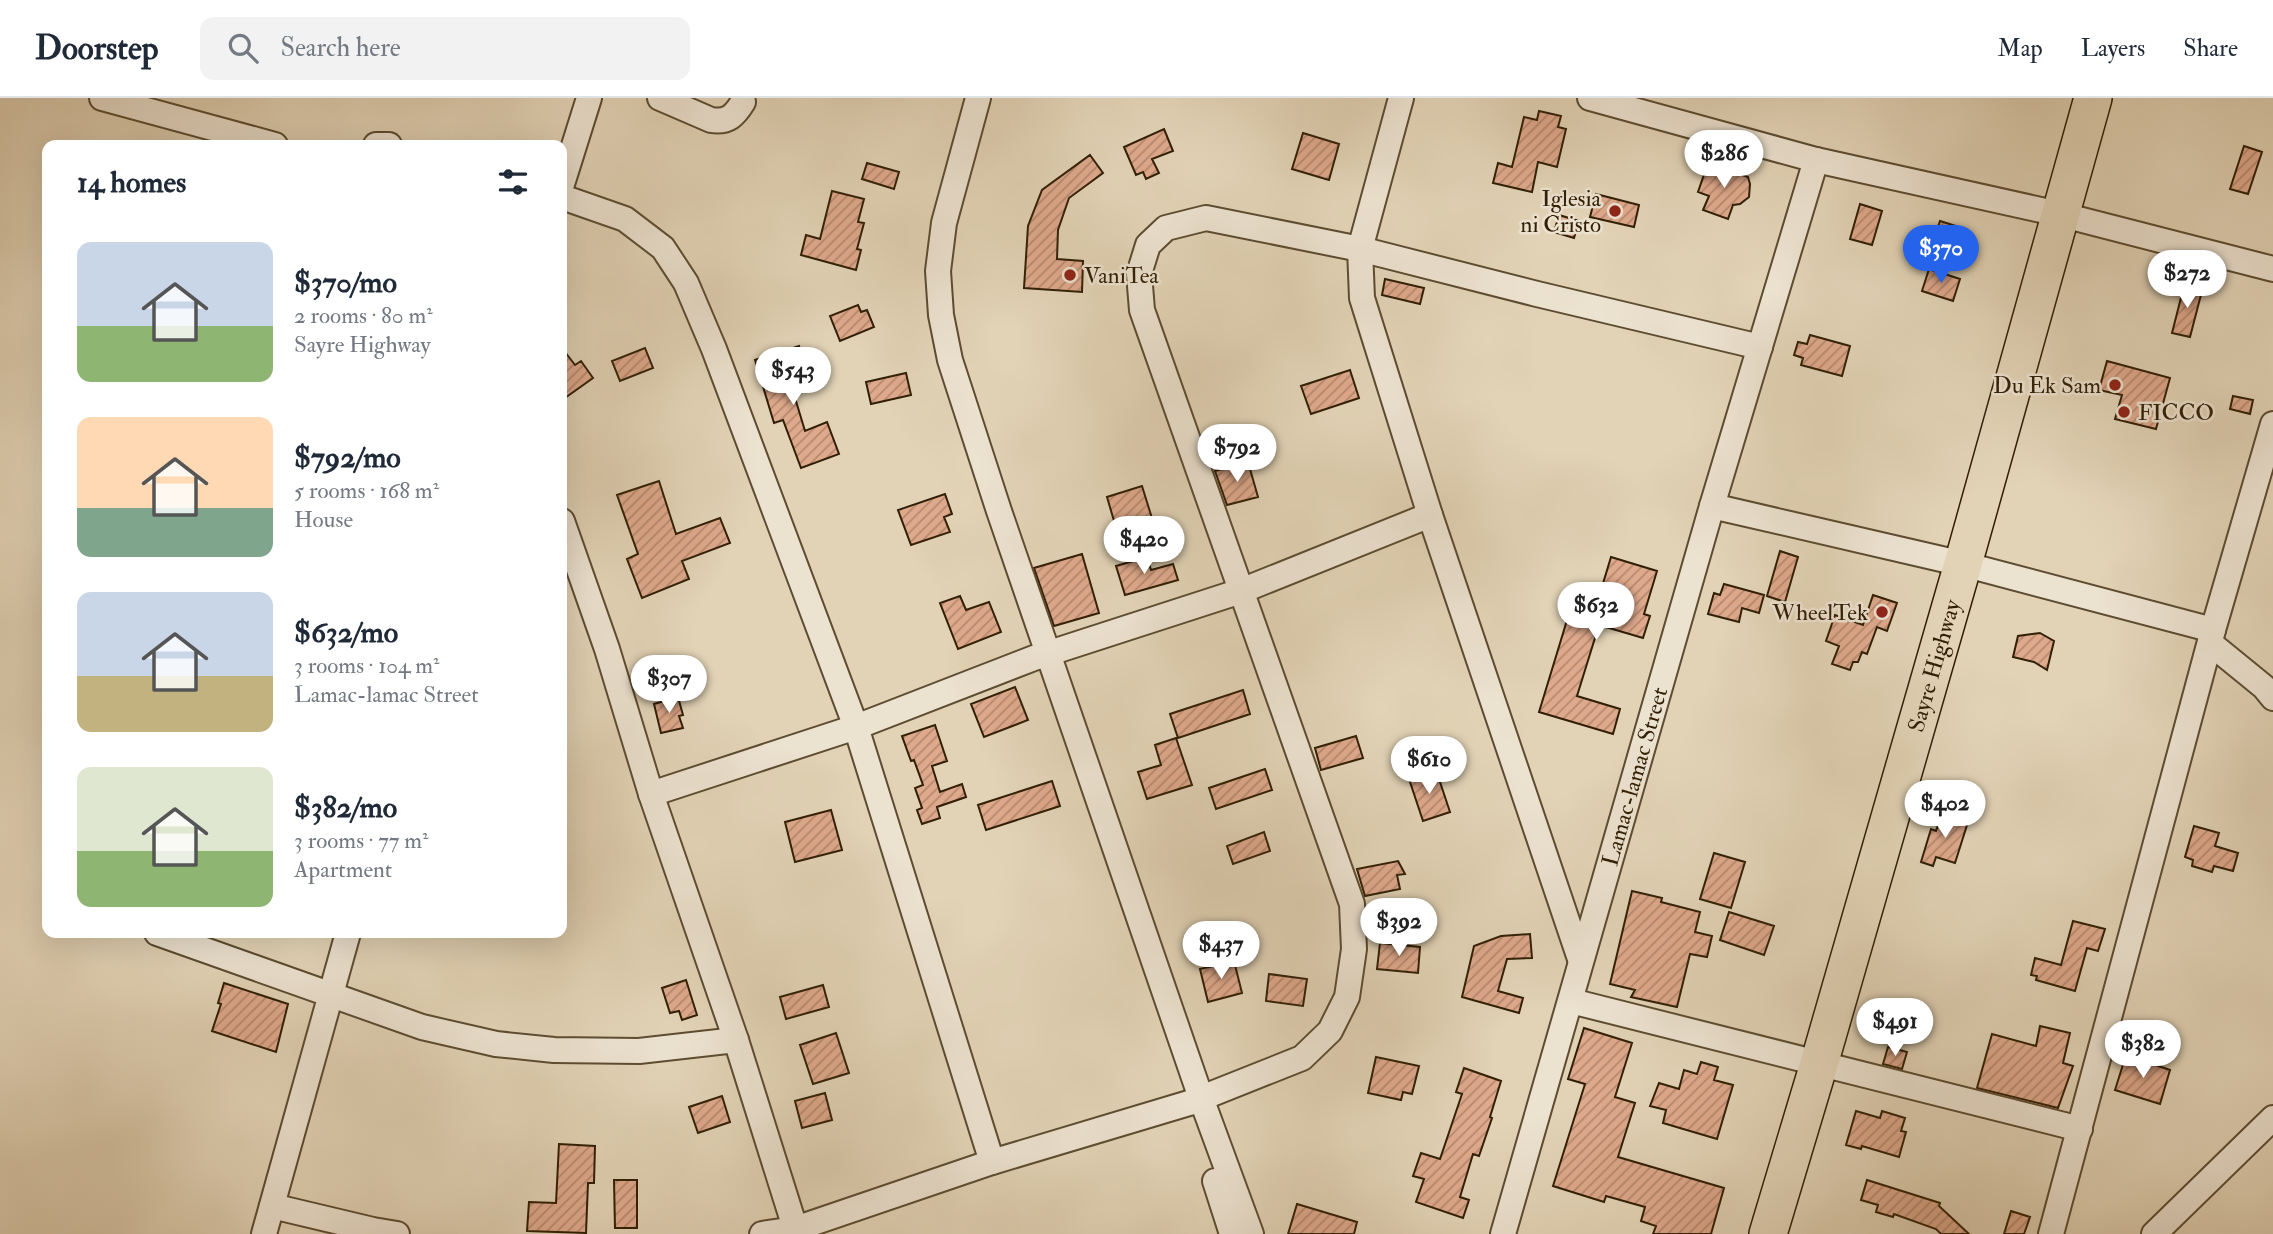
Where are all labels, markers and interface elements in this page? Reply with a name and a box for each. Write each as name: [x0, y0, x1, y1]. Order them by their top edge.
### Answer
search box: [200, 17, 690, 80]
text: Doorstep: [35, 28, 158, 69]
icon: search: [224, 29, 262, 67]
text: Search here: [280, 32, 401, 64]
text: Map: [1998, 33, 2043, 64]
text: Layers: [2081, 33, 2145, 64]
text: Share: [2183, 33, 2238, 64]
pin: $286: [1683, 130, 1765, 190]
text: $286: [1700, 138, 1748, 167]
icon: filters: [494, 163, 532, 201]
text: 14 homes: [77, 164, 186, 201]
place label: Iglesia ni Cristo: [1521, 184, 1602, 239]
marker: Iglesia ni Cristo: [1607, 203, 1623, 219]
pin: $370: [1900, 226, 1982, 285]
text: $370: [1919, 233, 1963, 262]
pin: $272: [2146, 250, 2228, 310]
text: $272: [2164, 258, 2210, 287]
place label: VaniTea: [1084, 261, 1159, 290]
text: $370/mo: [294, 264, 397, 301]
marker: VaniTea: [1062, 267, 1078, 283]
icon: home: [133, 270, 217, 354]
text: 2 rooms · 80 m²: [294, 301, 433, 330]
text: Sayre Highway: [294, 330, 431, 359]
pin: $543: [752, 348, 834, 407]
text: $543: [771, 355, 815, 384]
place label: Du Ek Sam: [1993, 371, 2101, 400]
marker: Du Ek Sam: [2107, 377, 2123, 393]
place label: FICCO: [2138, 398, 2214, 427]
marker: FICCO: [2116, 404, 2132, 420]
pin: $792: [1196, 424, 1278, 484]
text: $792: [1213, 432, 1261, 461]
text: $792/mo: [294, 439, 401, 476]
icon: home: [133, 445, 217, 529]
text: 5 rooms · 168 m²: [294, 476, 439, 505]
text: House: [294, 505, 353, 534]
pin: $420: [1103, 517, 1185, 576]
text: $420: [1120, 524, 1168, 553]
pin: $632: [1555, 582, 1637, 642]
text: $632: [1573, 590, 1619, 619]
street label: Sayre Highway: [1901, 595, 1967, 736]
place label: WheelTek: [1771, 598, 1868, 627]
marker: WheelTek: [1874, 604, 1890, 620]
text: $632/mo: [294, 614, 398, 651]
icon: home: [133, 620, 217, 704]
text: 3 rooms · 104 m²: [294, 651, 440, 680]
pin: $307: [628, 656, 710, 715]
text: $307: [647, 663, 691, 692]
text: Lamac-lamac Street: [294, 680, 479, 709]
street label: Lamac-lamac Street: [1595, 684, 1674, 869]
pin: $610: [1388, 736, 1470, 796]
text: $610: [1407, 744, 1451, 773]
pin: $402: [1904, 780, 1986, 840]
text: $402: [1921, 788, 1969, 817]
text: $382/mo: [294, 789, 397, 826]
icon: home: [133, 795, 217, 879]
text: 3 rooms · 77 m²: [294, 826, 429, 855]
text: Apartment: [294, 855, 392, 884]
pin: $392: [1358, 898, 1440, 958]
text: $392: [1376, 906, 1422, 935]
pin: $437: [1180, 922, 1262, 981]
text: $437: [1199, 929, 1243, 958]
pin: $491: [1854, 998, 1936, 1058]
text: $491: [1872, 1006, 1918, 1035]
pin: $382: [2102, 1020, 2184, 1080]
text: $382: [2121, 1028, 2165, 1057]

